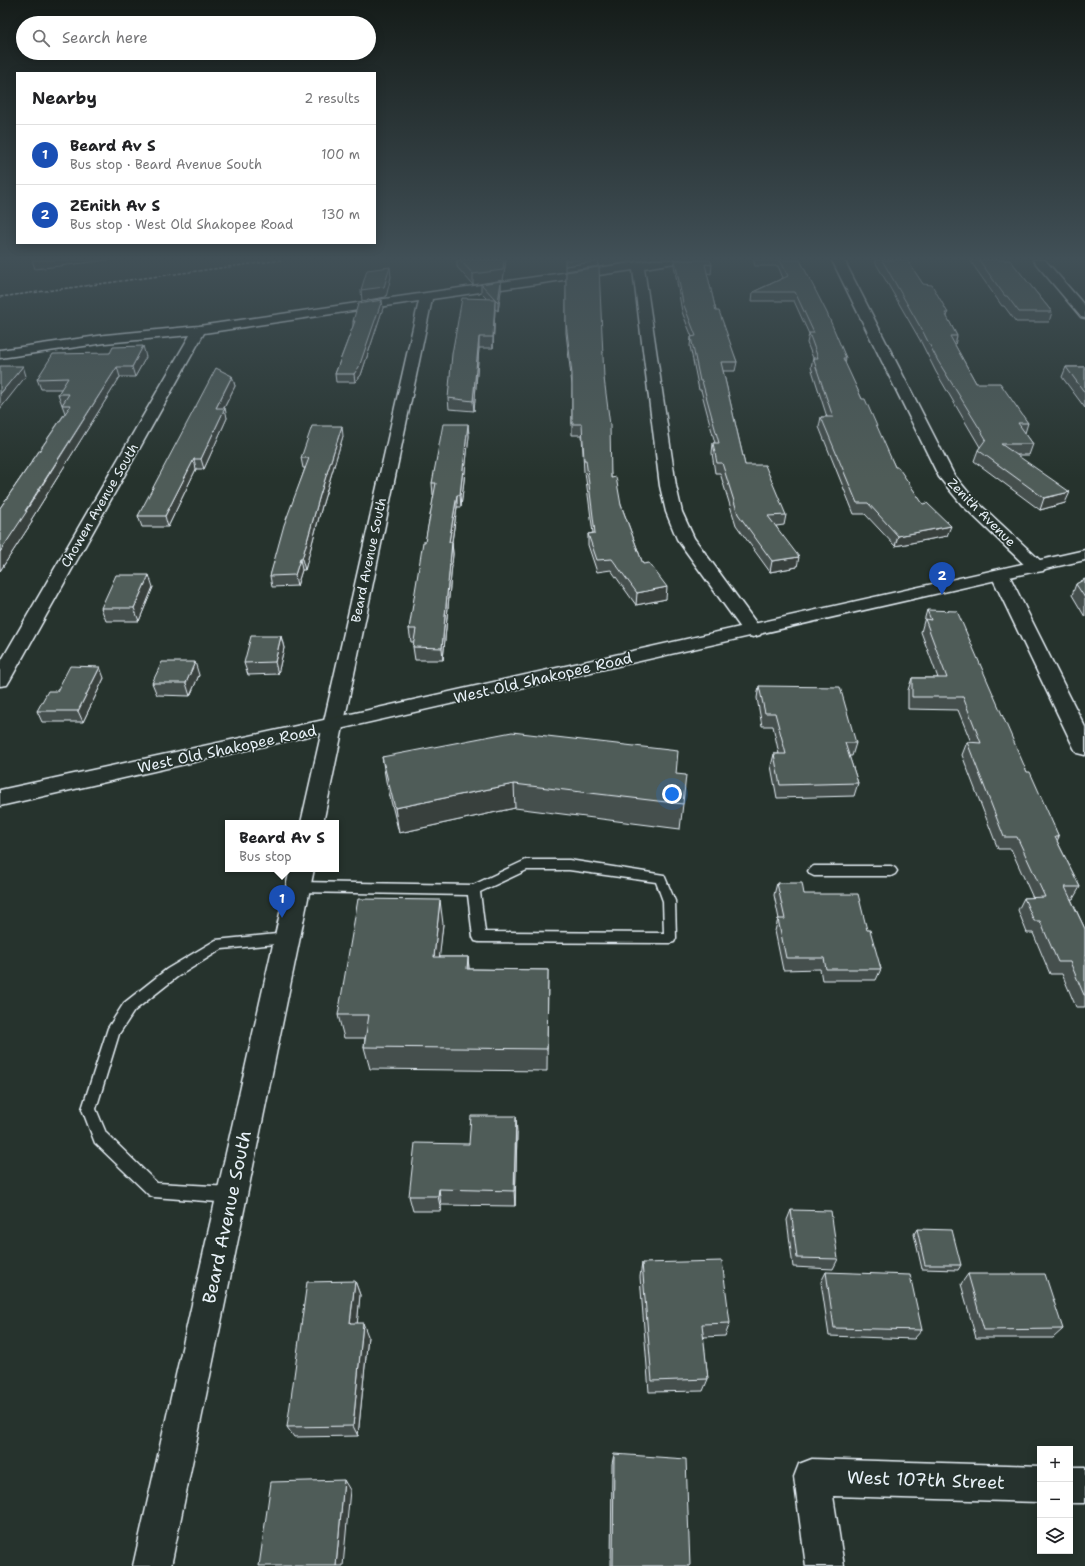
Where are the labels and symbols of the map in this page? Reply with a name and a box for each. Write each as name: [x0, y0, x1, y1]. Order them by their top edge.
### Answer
street label: Chowen Avenue South: [57, 440, 142, 570]
street label: Zenith Avenue: [944, 475, 1019, 550]
street label: Beard Avenue South: [347, 496, 390, 624]
pin: 2: [929, 562, 955, 595]
street label: West Old Shakopee Road: [452, 648, 635, 708]
street label: West Old Shakopee Road: [136, 720, 319, 778]
your location: [662, 784, 682, 804]
pin: 1: [269, 885, 295, 918]
street label: Beard Avenue South: [197, 1128, 257, 1306]
street label: West 107th Street: [847, 1465, 1005, 1495]

